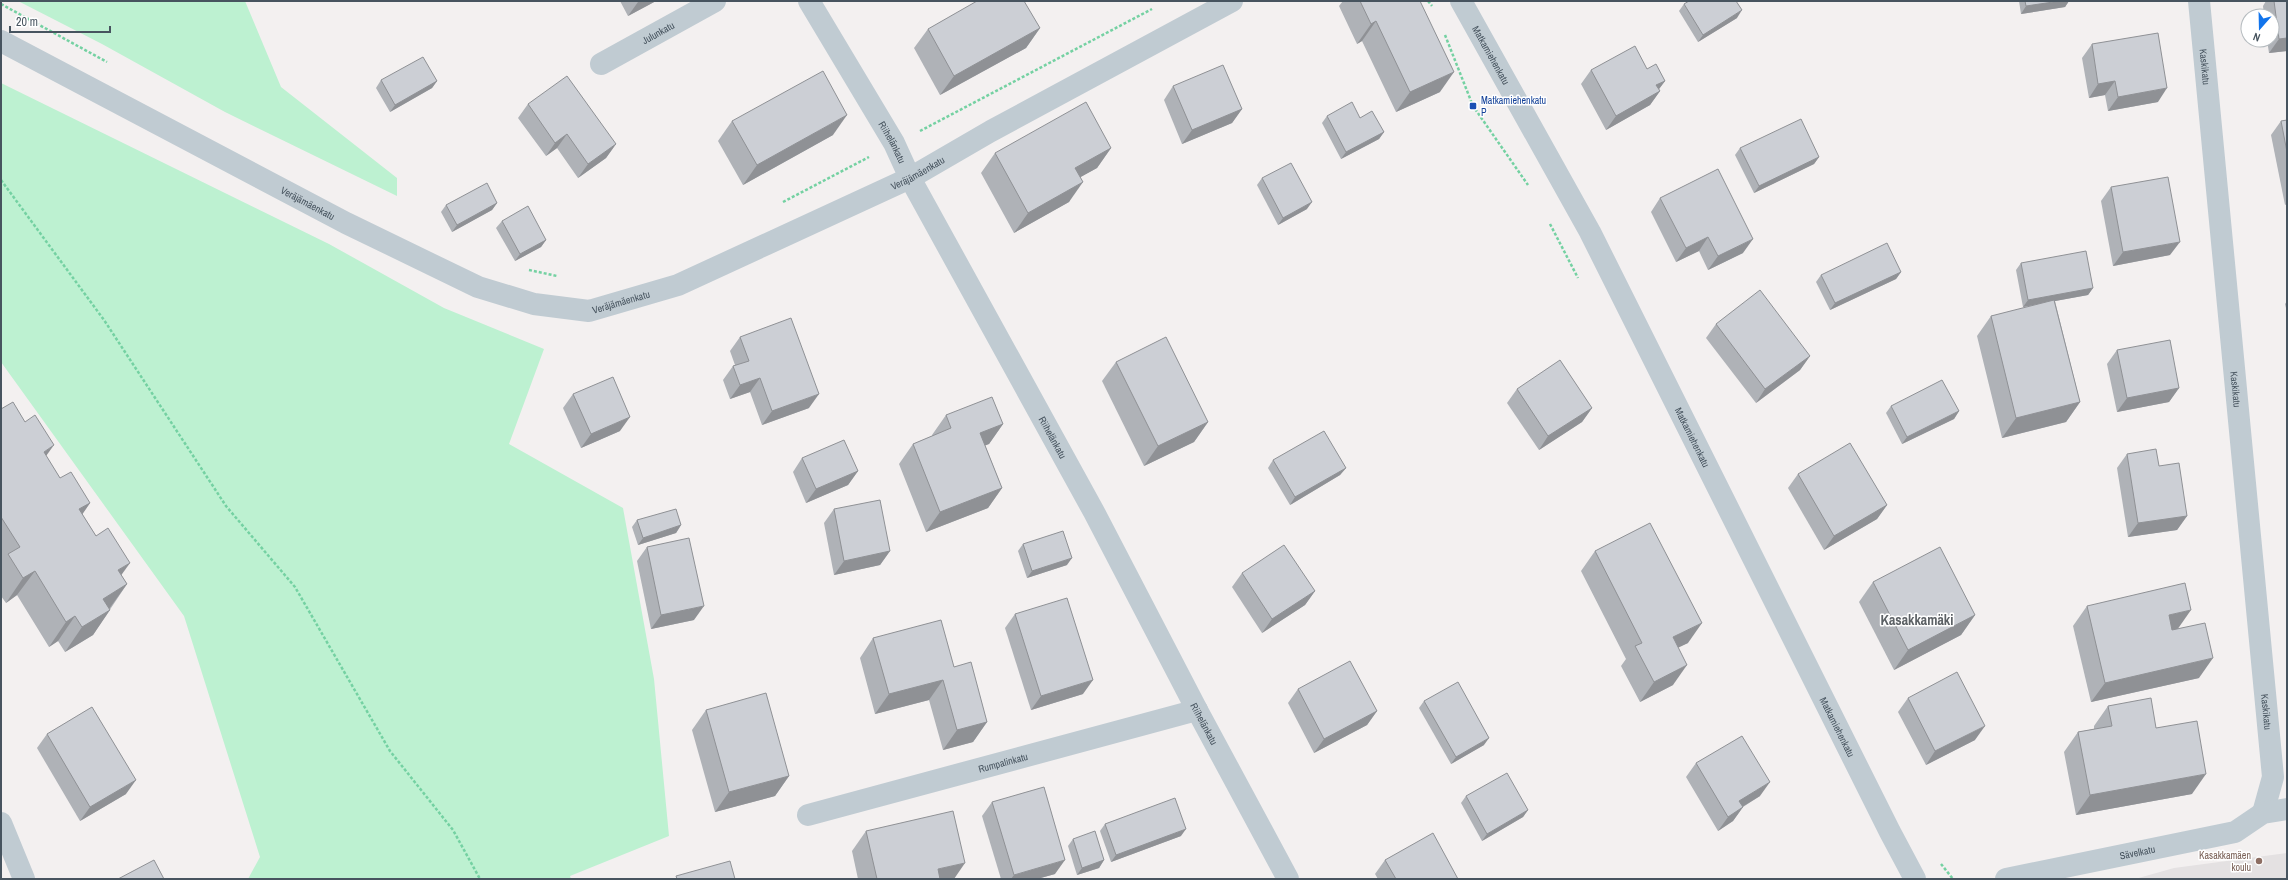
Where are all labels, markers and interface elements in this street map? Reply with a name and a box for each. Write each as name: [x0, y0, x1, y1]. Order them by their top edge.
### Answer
scale bar: [10, 8, 110, 34]
north arrow: [2240, 8, 2280, 48]
text: 20 m: [16, 14, 38, 30]
street label: Julunkatu: [640, 19, 677, 47]
street label: Matkamiehenkatu: [1469, 24, 1512, 87]
text: N: [2251, 30, 2262, 45]
street label: Kaskikatu: [2197, 48, 2213, 85]
place label: Matkamiehenkatu P: [1481, 94, 1546, 119]
marker: Matkamiehenkatu P: [1468, 101, 1478, 111]
street label: Riihelänkatu: [875, 119, 908, 166]
street label: Veräjämäenkatu: [889, 153, 947, 193]
street label: Veräjämäenkatu: [278, 184, 337, 223]
street label: Veräjämäenkatu: [591, 288, 651, 317]
street label: Kaskikatu: [2227, 371, 2244, 408]
street label: Matkamiehenkatu: [1672, 405, 1713, 470]
street label: Riihelänkatu: [1036, 414, 1069, 461]
district label: Kasakkamäki: [1881, 611, 1953, 629]
street label: Kaskikatu: [2258, 693, 2274, 730]
street label: Matkamiehenkatu: [1817, 695, 1857, 759]
street label: Riihelänkatu: [1187, 701, 1221, 747]
street label: Rumpalinkatu: [977, 750, 1029, 776]
street label: Sävelkatu: [2118, 843, 2156, 863]
place label: Kasakkamäen koulu: [2199, 849, 2251, 874]
marker: Kasakkamäen koulu: [2254, 856, 2264, 866]

